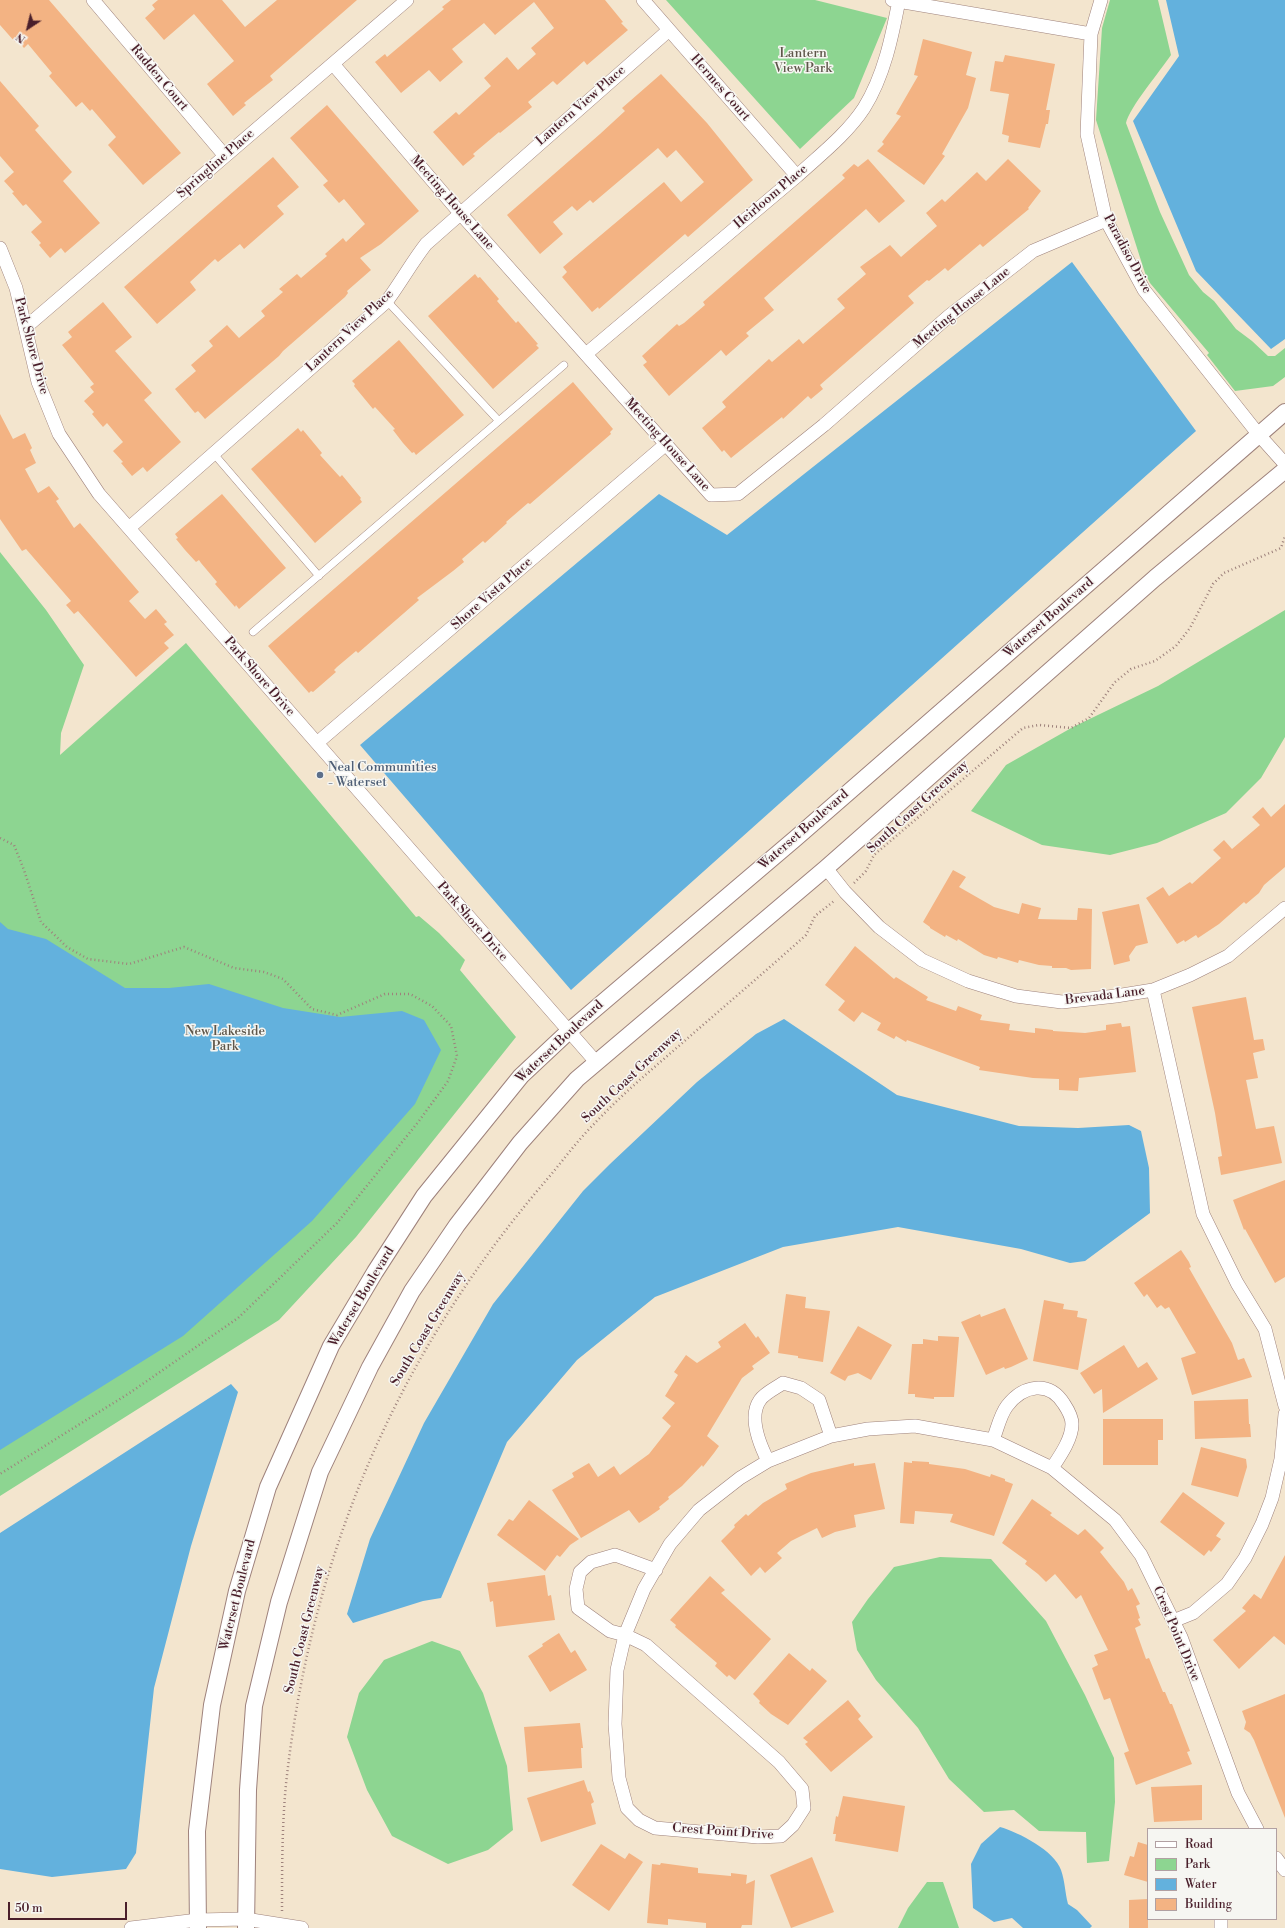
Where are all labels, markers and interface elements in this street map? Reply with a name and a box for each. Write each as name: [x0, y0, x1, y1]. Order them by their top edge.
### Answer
north arrow: [8, 8, 48, 48]
text: N: [14, 30, 29, 46]
street label: Radden Court: [127, 42, 191, 114]
park label: Lantern View Park: [774, 46, 832, 77]
street label: Hermes Court: [687, 51, 753, 125]
street label: Lantern View Place: [533, 63, 629, 149]
street label: Springline Place: [174, 126, 258, 202]
street label: Meeting House Lane: [407, 153, 497, 253]
street label: Heirloom Place: [731, 162, 811, 232]
street label: Paradiso Drive: [1100, 212, 1154, 296]
street label: Meeting House Lane: [910, 264, 1014, 352]
street label: Lantern View Place: [303, 287, 397, 375]
street label: Park Shore Drive: [11, 296, 51, 396]
street label: Meeting House Lane: [621, 395, 713, 495]
street label: Shore Vista Place: [448, 555, 536, 633]
street label: Waterset Boulevard: [1001, 575, 1097, 661]
street label: Park Shore Drive: [220, 634, 298, 720]
street label: South Coast Greenway: [864, 757, 972, 857]
place label: Neal Communities - Waterset: [328, 760, 437, 791]
marker: Neal Communities - Waterset: [315, 770, 325, 780]
street label: Waterset Boulevard: [756, 787, 852, 873]
street label: Park Shore Drive: [433, 879, 511, 965]
street label: Brevada Lane: [1064, 983, 1146, 1009]
street label: Waterset Boulevard: [513, 997, 607, 1087]
park label: New Lakeside Park: [185, 1024, 265, 1055]
street label: South Coast Greenway: [579, 1026, 685, 1126]
street label: Waterset Boulevard: [326, 1244, 398, 1350]
street label: South Coast Greenway: [388, 1269, 468, 1389]
street label: Waterset Boulevard: [217, 1538, 259, 1652]
street label: South Coast Greenway: [282, 1565, 328, 1695]
street label: Crest Point Drive: [1149, 1584, 1203, 1684]
street label: Crest Point Drive: [672, 1821, 774, 1843]
legend: [1147, 1828, 1277, 1920]
text: Road: [1185, 1837, 1213, 1852]
text: Park: [1185, 1857, 1210, 1872]
text: Water: [1185, 1877, 1217, 1892]
scale bar: [10, 1894, 129, 1920]
text: Building: [1185, 1897, 1232, 1912]
text: 50 m: [15, 1901, 43, 1916]

